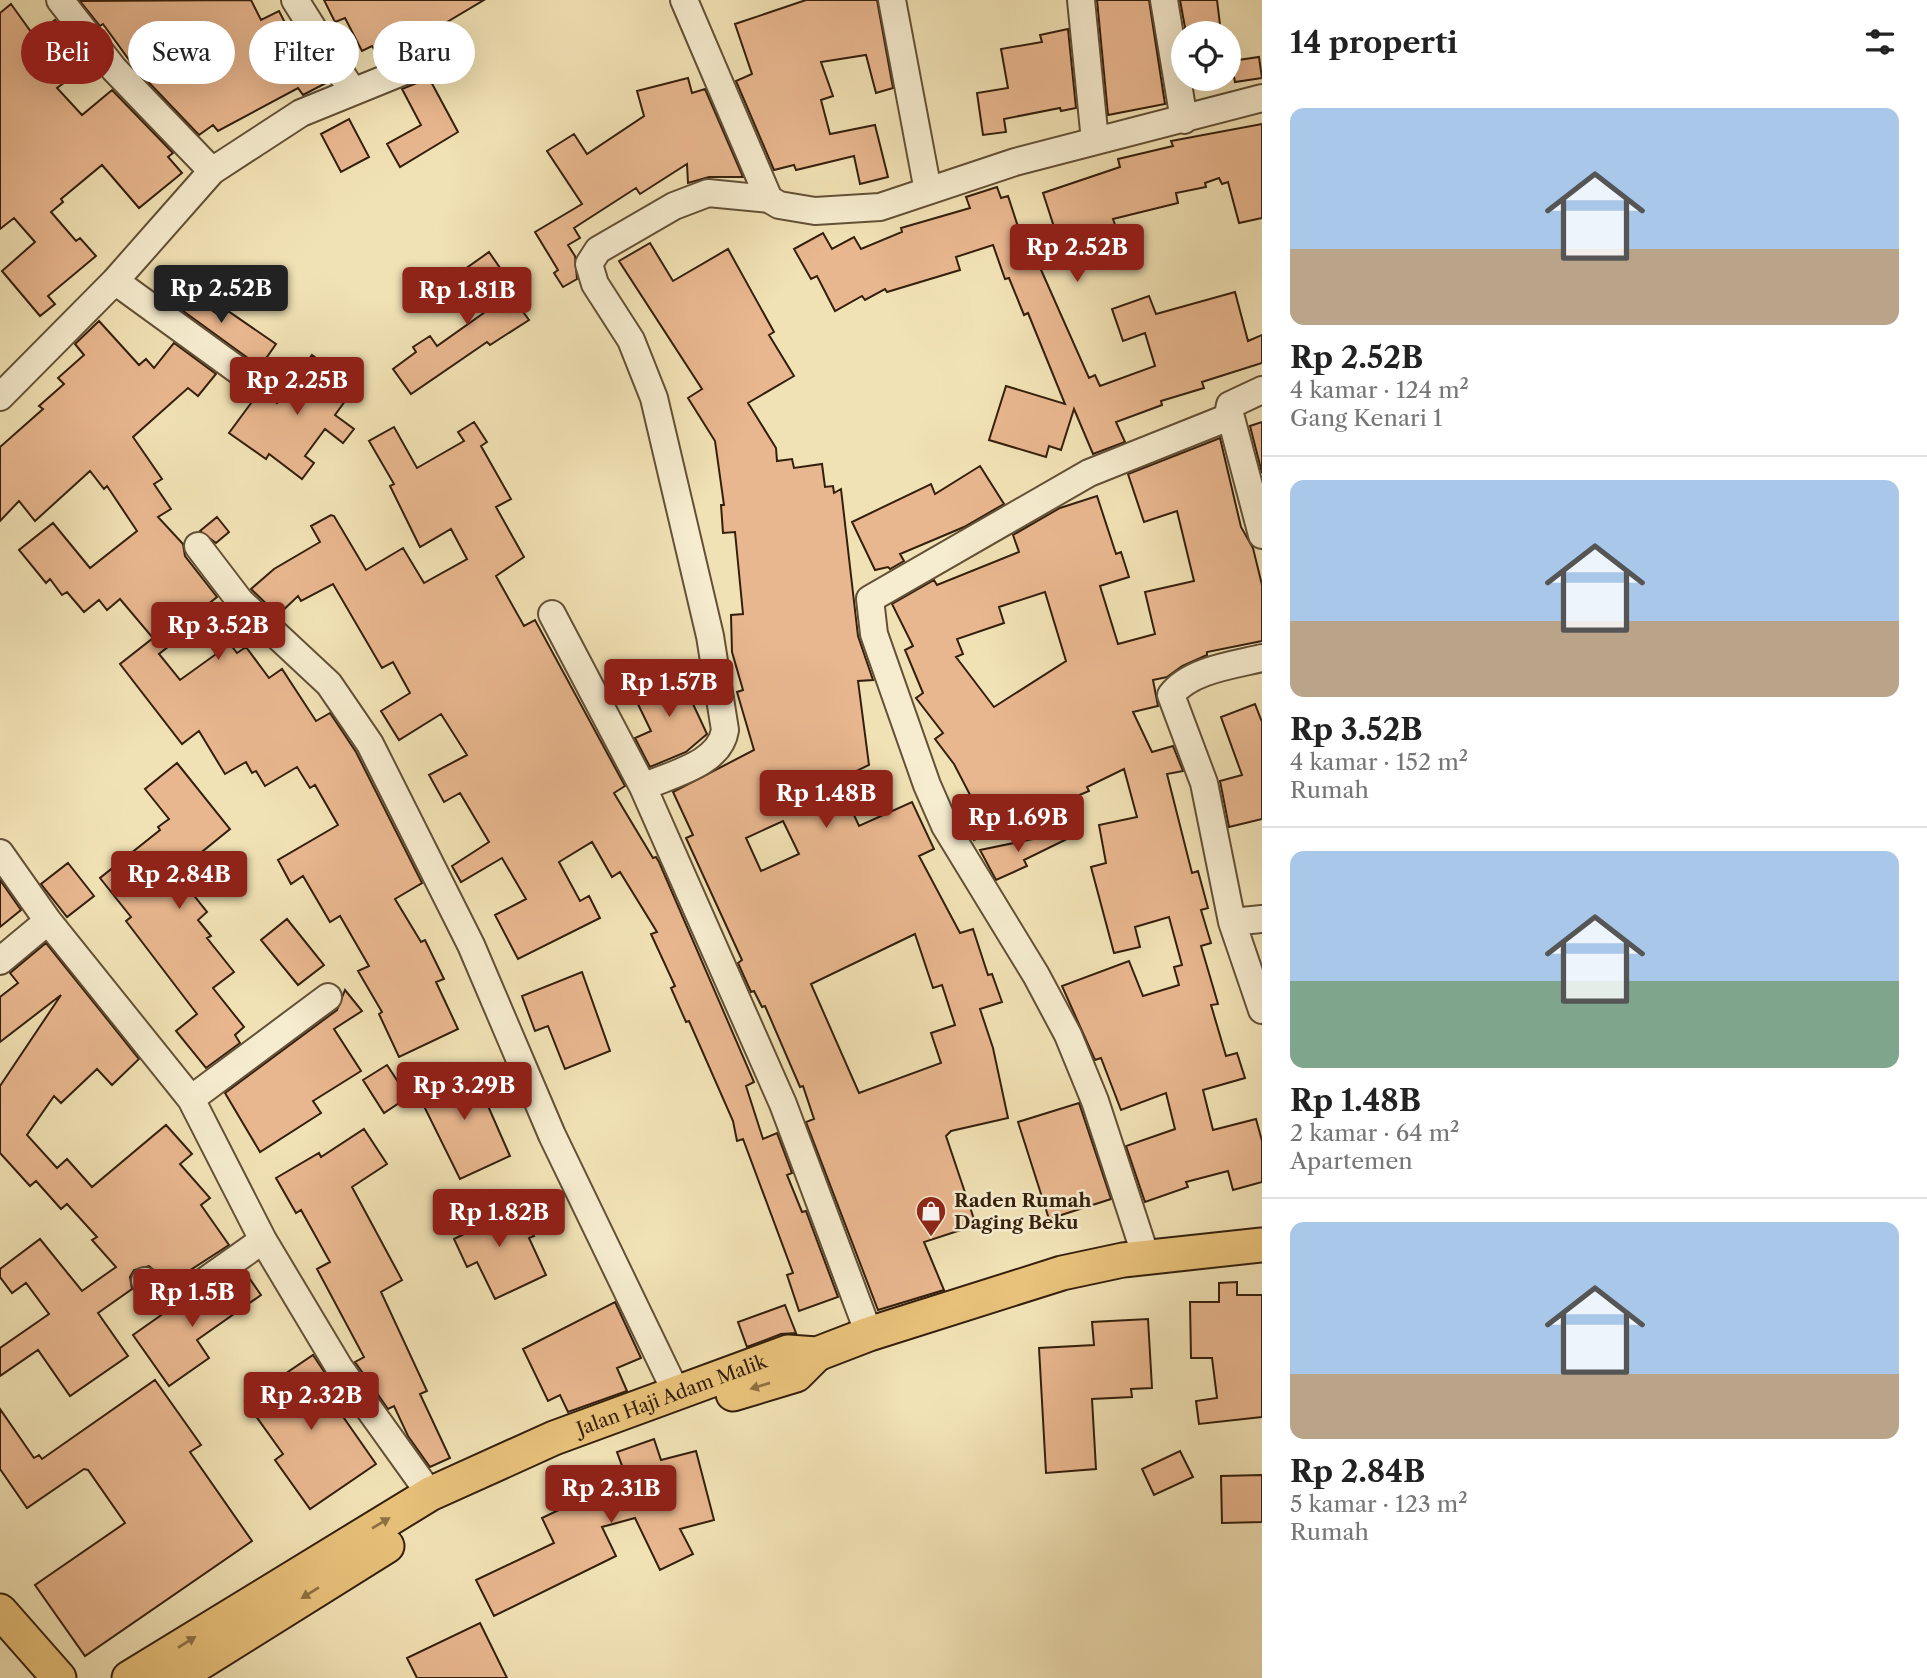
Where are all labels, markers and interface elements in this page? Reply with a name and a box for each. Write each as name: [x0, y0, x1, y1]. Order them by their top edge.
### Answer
chip: Beli: [21, 21, 114, 84]
chip: Sewa: [128, 21, 235, 84]
chip: Filter: [249, 21, 359, 84]
chip: Baru: [373, 21, 475, 84]
map controls: [1171, 21, 1241, 91]
button: locate: [1171, 21, 1241, 91]
icon: filters: [1861, 23, 1899, 61]
text: 14 properti: [1290, 24, 1458, 61]
icon: home: [1532, 153, 1658, 279]
pin: Rp 2.52B: [1005, 224, 1149, 284]
text: Rp 2.52B: [1026, 233, 1128, 261]
pin: Rp 2.52B: [149, 266, 293, 325]
pin: Rp 1.81B: [395, 268, 539, 327]
text: Rp 2.52B: [170, 274, 272, 302]
text: Rp 1.81B: [418, 276, 516, 304]
text: Rp 2.52B: [1290, 339, 1423, 376]
pin: Rp 2.25B: [225, 358, 369, 417]
text: Rp 2.25B: [246, 366, 348, 394]
text: 4 kamar · 124 m²: [1290, 376, 1469, 404]
text: Gang Kenari 1: [1290, 404, 1443, 432]
icon: home: [1532, 525, 1658, 651]
pin: Rp 3.52B: [146, 602, 290, 662]
text: Rp 3.52B: [167, 611, 269, 639]
pin: Rp 1.57B: [597, 660, 741, 719]
text: Rp 1.57B: [620, 668, 718, 696]
text: Rp 3.52B: [1290, 711, 1423, 748]
text: 4 kamar · 152 m²: [1290, 748, 1468, 776]
pin: Rp 1.48B: [754, 770, 898, 830]
text: Rumah: [1290, 776, 1369, 804]
text: Rp 1.48B: [776, 779, 876, 807]
pin: Rp 1.69B: [946, 794, 1090, 854]
text: Rp 1.69B: [968, 803, 1068, 831]
pin: Rp 2.84B: [107, 852, 251, 911]
text: Rp 2.84B: [127, 860, 231, 888]
icon: home: [1532, 896, 1658, 1022]
pin: Rp 3.29B: [392, 1062, 536, 1122]
text: Rp 3.29B: [413, 1071, 515, 1099]
text: Rp 1.48B: [1290, 1082, 1421, 1119]
text: 2 kamar · 64 m²: [1290, 1119, 1460, 1147]
text: Apartemen: [1290, 1147, 1413, 1175]
place label: Raden Rumah Daging Beku: [954, 1189, 1092, 1234]
pin: Rp 1.82B: [427, 1190, 571, 1249]
shop icon: Raden Rumah Daging Beku: [914, 1194, 948, 1238]
text: Rp 1.82B: [449, 1198, 549, 1226]
icon: home: [1532, 1267, 1658, 1393]
pin: Rp 1.5B: [127, 1270, 257, 1329]
text: Rp 1.5B: [149, 1278, 235, 1306]
street label: Jalan Haji Adam Malik: [571, 1350, 771, 1442]
pin: Rp 2.32B: [239, 1372, 383, 1432]
text: Rp 2.32B: [260, 1381, 362, 1409]
one-way arrow: [749, 1382, 770, 1392]
text: Rp 2.84B: [1290, 1453, 1425, 1490]
pin: Rp 2.31B: [539, 1466, 683, 1525]
text: Rp 2.31B: [561, 1474, 661, 1502]
text: 5 kamar · 123 m²: [1290, 1490, 1468, 1518]
one-way arrow: [372, 1517, 391, 1529]
text: Rumah: [1290, 1518, 1369, 1546]
one-way arrow: [301, 1587, 320, 1600]
one-way arrow: [177, 1635, 197, 1648]

